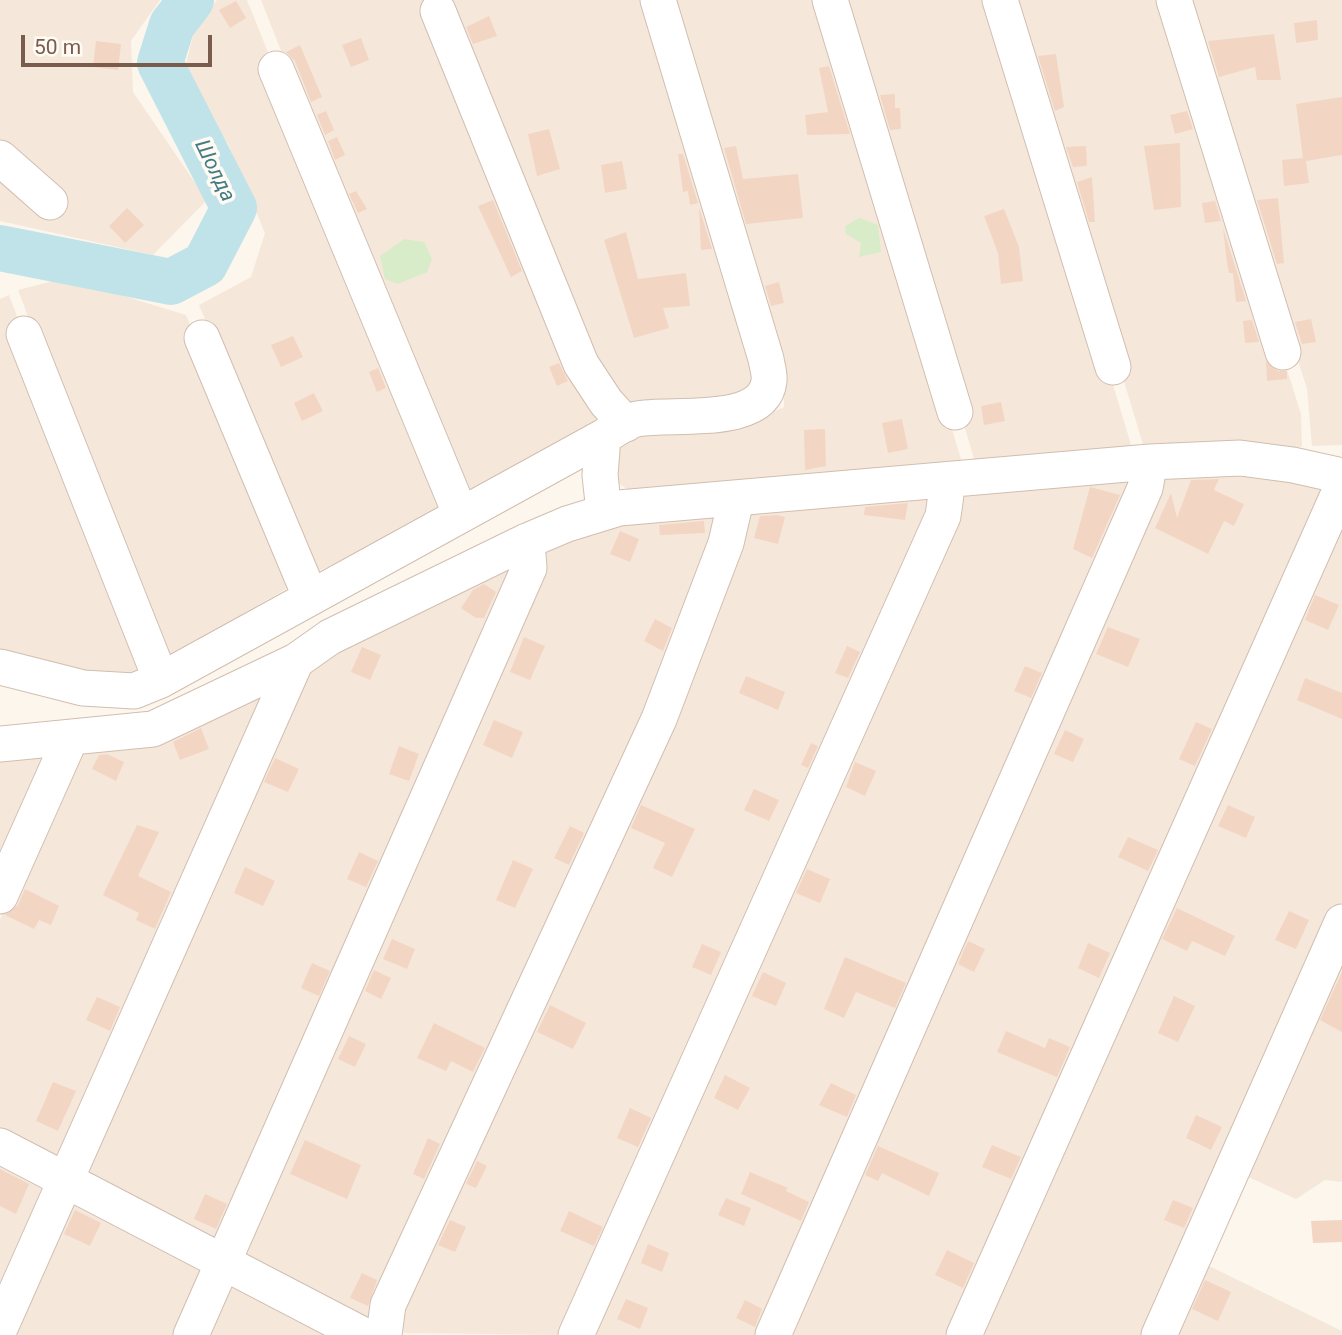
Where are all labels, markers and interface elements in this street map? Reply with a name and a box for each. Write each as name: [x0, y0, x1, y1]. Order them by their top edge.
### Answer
scale bar: [24, 21, 215, 65]
text: 50 m: [34, 35, 81, 59]
water label: Шолда: [188, 136, 240, 206]

